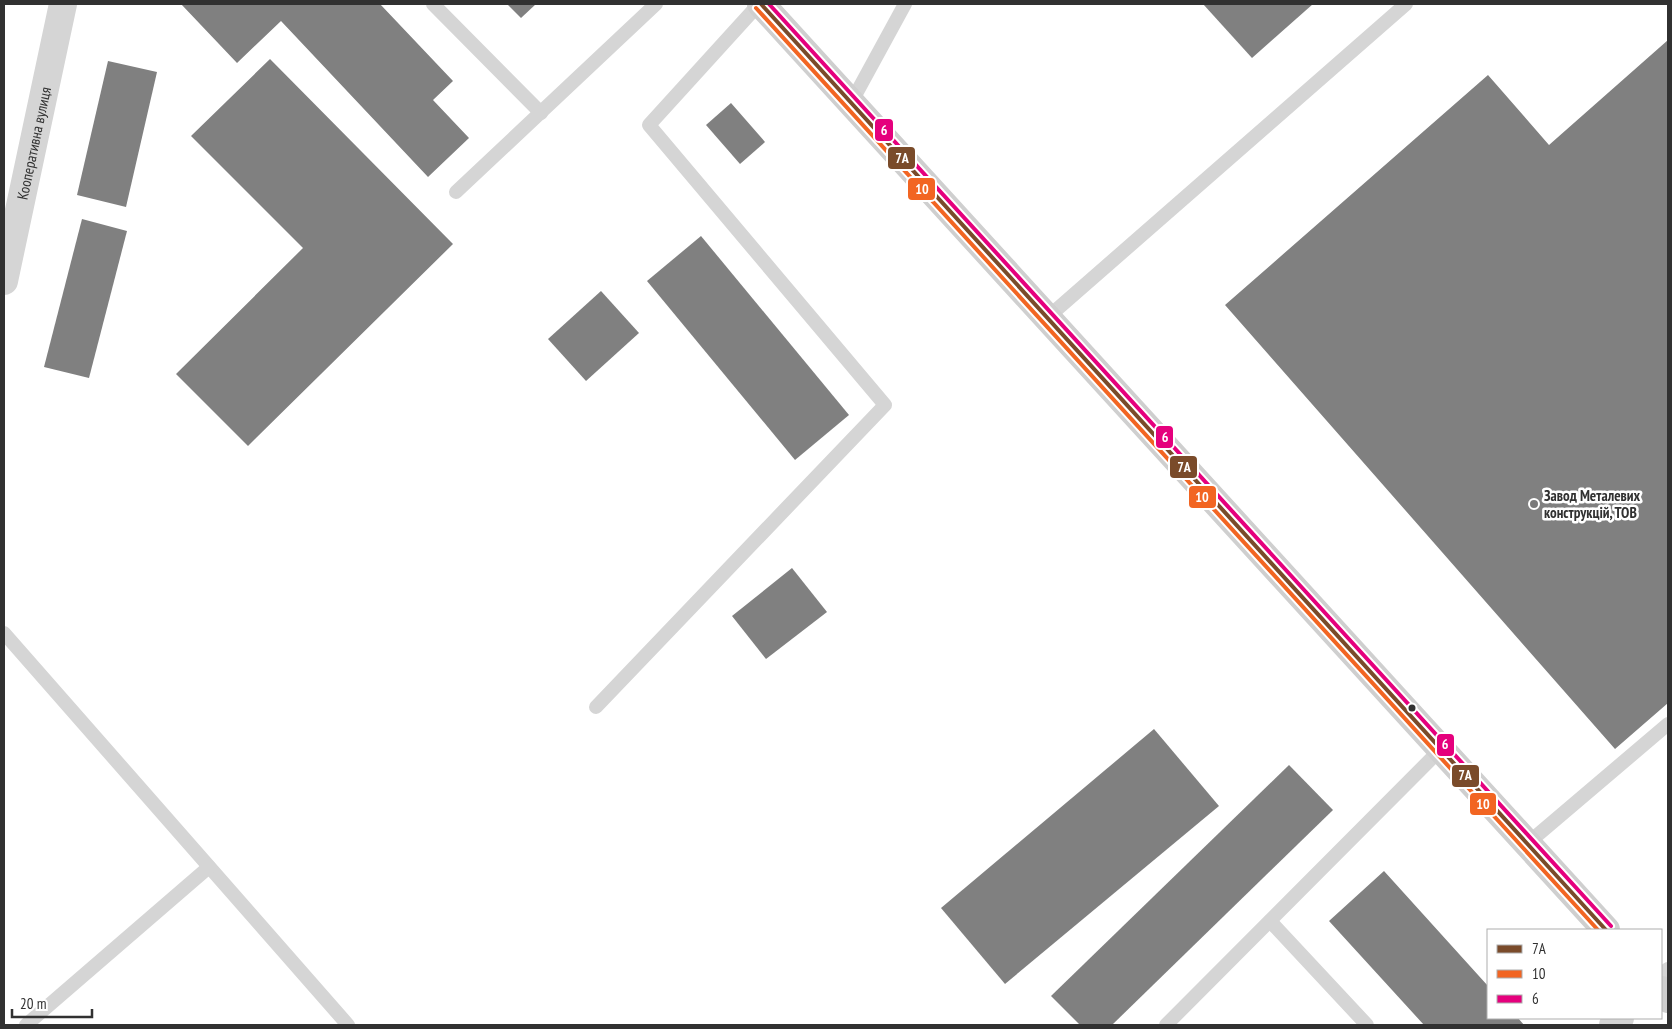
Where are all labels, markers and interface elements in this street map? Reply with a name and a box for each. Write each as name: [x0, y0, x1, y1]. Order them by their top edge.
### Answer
street label: Кооперативна вулиця: [12, 85, 55, 201]
line badge: 6: [874, 118, 894, 142]
text: 6: [881, 121, 888, 139]
line badge: 7А: [887, 146, 916, 170]
text: 7А: [895, 149, 910, 167]
line badge: 10: [907, 177, 936, 201]
text: 10: [915, 180, 929, 198]
line badge: 6: [1155, 425, 1174, 449]
text: 6: [1162, 428, 1169, 446]
line badge: 7А: [1169, 455, 1198, 479]
text: 7А: [1177, 458, 1192, 476]
line badge: 10: [1188, 485, 1217, 509]
place label: Завод Металевих конструкцій, ТОВ: [1544, 486, 1641, 522]
text: 10: [1195, 488, 1209, 506]
marker: Завод Металевих конструкцій, ТОВ: [1528, 498, 1540, 510]
unlabelled marker: [1407, 703, 1417, 713]
line badge: 6: [1436, 733, 1455, 757]
text: 6: [1442, 735, 1449, 753]
line badge: 7А: [1451, 764, 1480, 788]
text: 7А: [1458, 766, 1473, 784]
line badge: 10: [1469, 792, 1497, 816]
text: 10: [1476, 795, 1490, 813]
legend: [1487, 929, 1662, 1019]
text: 7А: [1532, 939, 1547, 958]
text: 10: [1532, 964, 1546, 983]
scale bar: [12, 986, 92, 1018]
text: 6: [1532, 989, 1539, 1008]
text: 20 m: [20, 994, 46, 1013]

